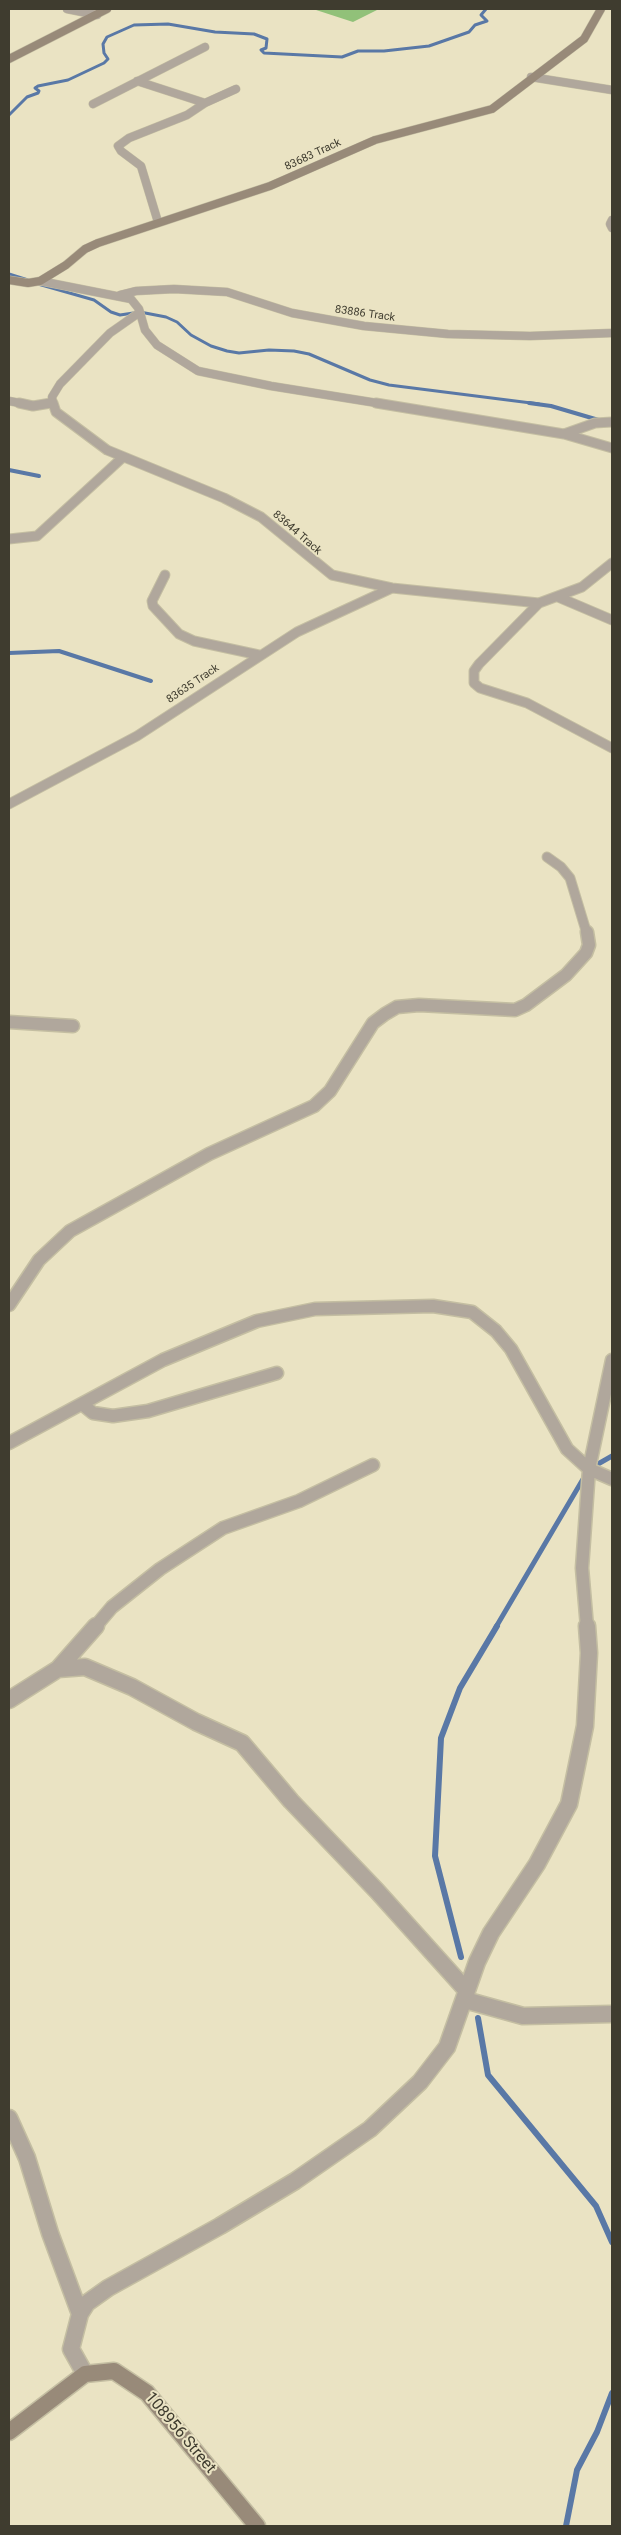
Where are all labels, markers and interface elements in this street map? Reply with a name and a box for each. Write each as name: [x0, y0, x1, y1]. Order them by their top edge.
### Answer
street label: 83683 Track: [283, 136, 343, 174]
street label: 83886 Track: [334, 303, 396, 325]
street label: 83644 Track: [270, 508, 324, 558]
street label: 83635 Track: [164, 662, 222, 706]
street label: 108956 Street: [140, 2388, 220, 2478]

